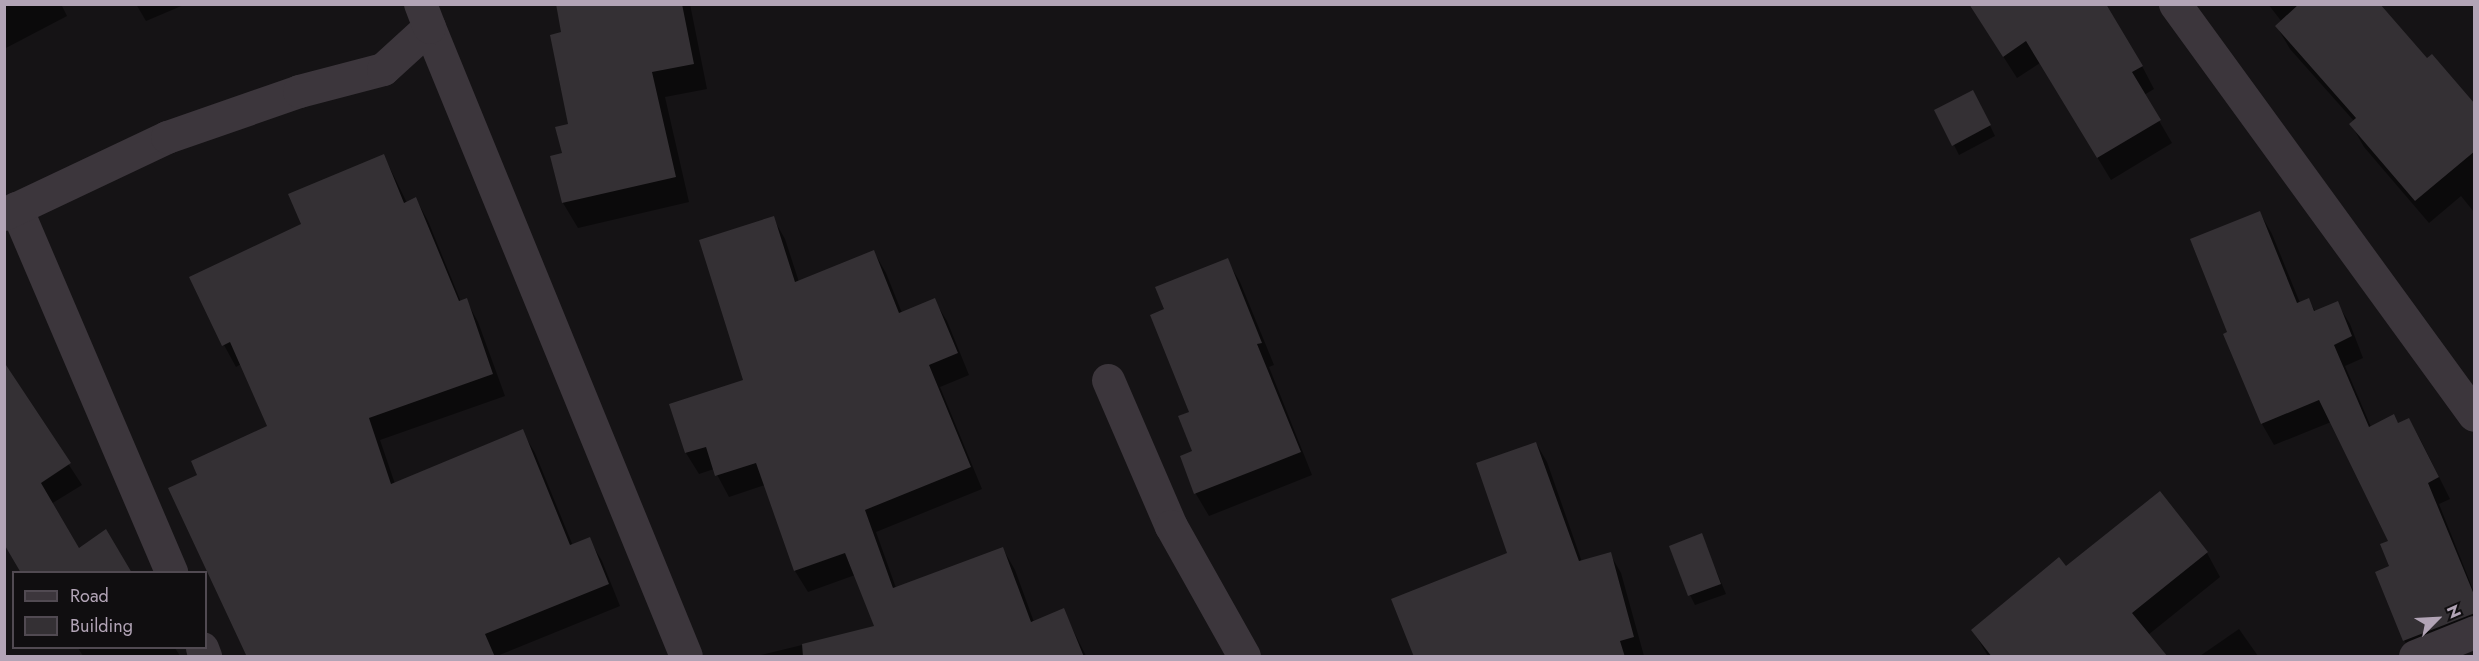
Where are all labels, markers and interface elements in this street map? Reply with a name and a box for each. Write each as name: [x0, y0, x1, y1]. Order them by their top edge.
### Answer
legend: [12, 571, 207, 649]
text: Road: [70, 583, 109, 609]
north arrow: [2407, 589, 2467, 649]
text: N: [2441, 601, 2467, 622]
text: Building: [70, 613, 133, 639]

